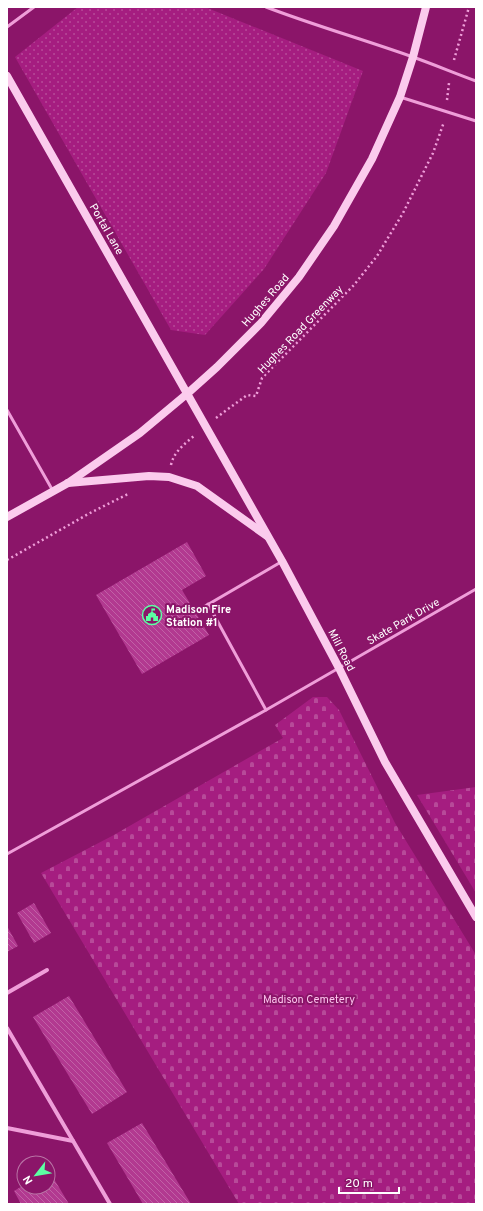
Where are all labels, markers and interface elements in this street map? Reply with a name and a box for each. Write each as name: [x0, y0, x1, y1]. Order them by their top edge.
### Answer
street label: Portal Lane: [86, 201, 127, 258]
street label: Hughes Road: [239, 271, 292, 330]
street label: Hughes Road Greenway: [255, 283, 347, 377]
street label: Skate Park Drive: [365, 595, 442, 648]
place label: Madison Fire Station #1: [166, 603, 231, 630]
public building icon: Madison Fire Station #1: [141, 604, 163, 626]
street label: Mill Road: [325, 627, 358, 674]
park label: Madison Cemetery: [263, 993, 355, 1007]
north arrow: [16, 1155, 56, 1195]
scale bar: [339, 1169, 399, 1195]
text: N: [20, 1173, 36, 1187]
text: 20 m: [345, 1176, 373, 1192]

